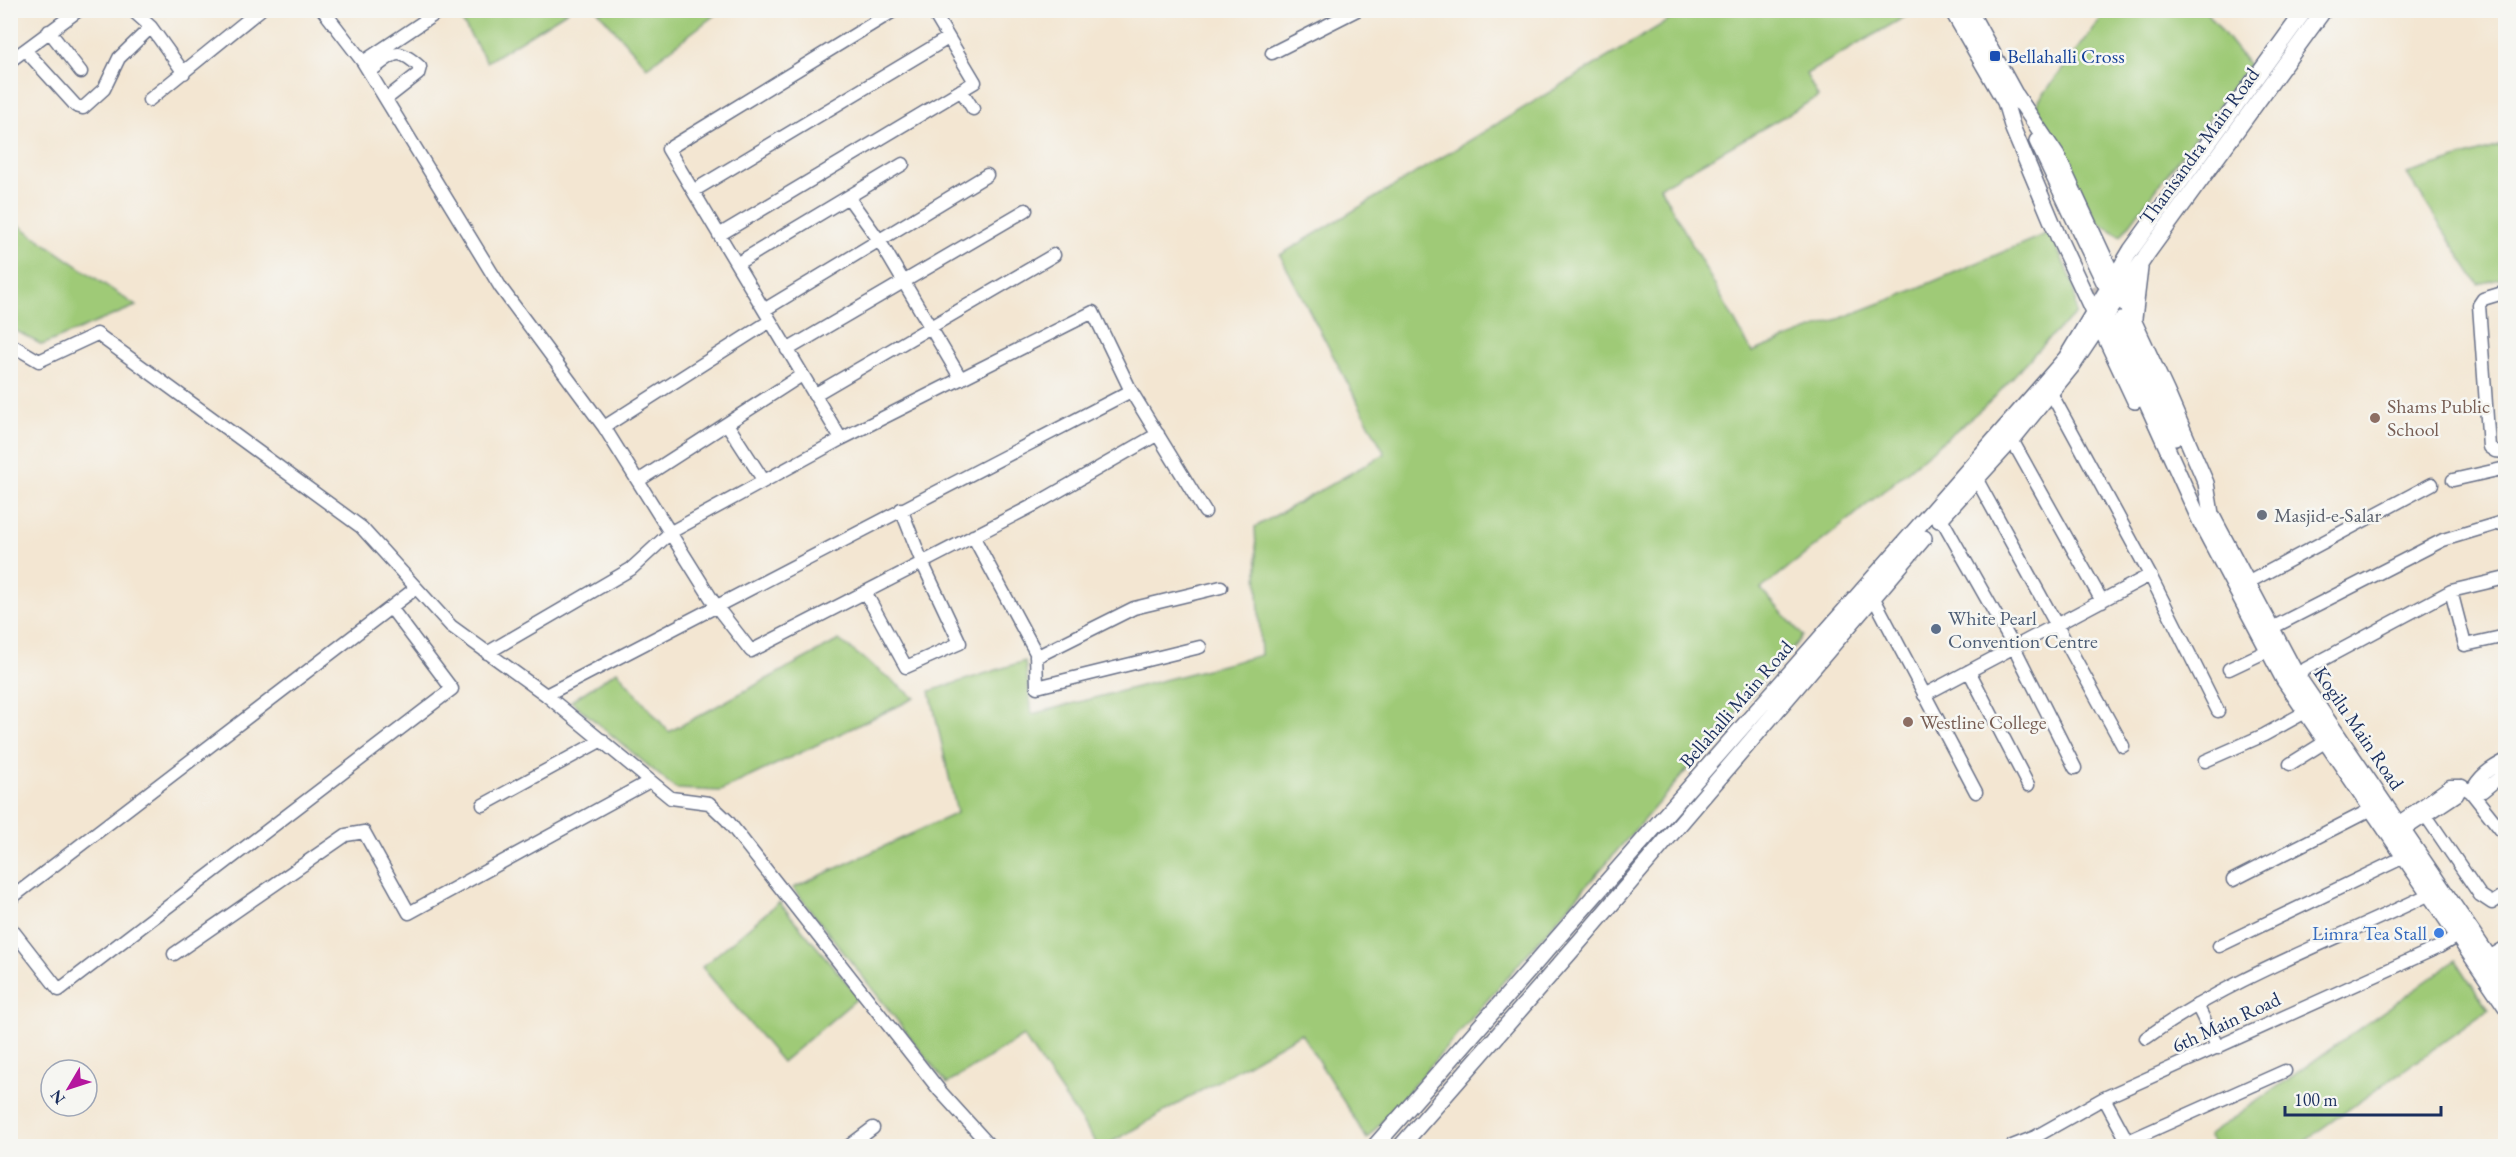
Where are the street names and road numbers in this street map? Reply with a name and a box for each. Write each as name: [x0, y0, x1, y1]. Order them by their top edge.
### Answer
street label: Thanisandra Main Road: [2133, 62, 2265, 230]
street label: Bellahalli Main Road: [1673, 634, 1799, 773]
street label: Kogilu Main Road: [2308, 661, 2410, 795]
street label: 6th Main Road: [2167, 985, 2285, 1059]

